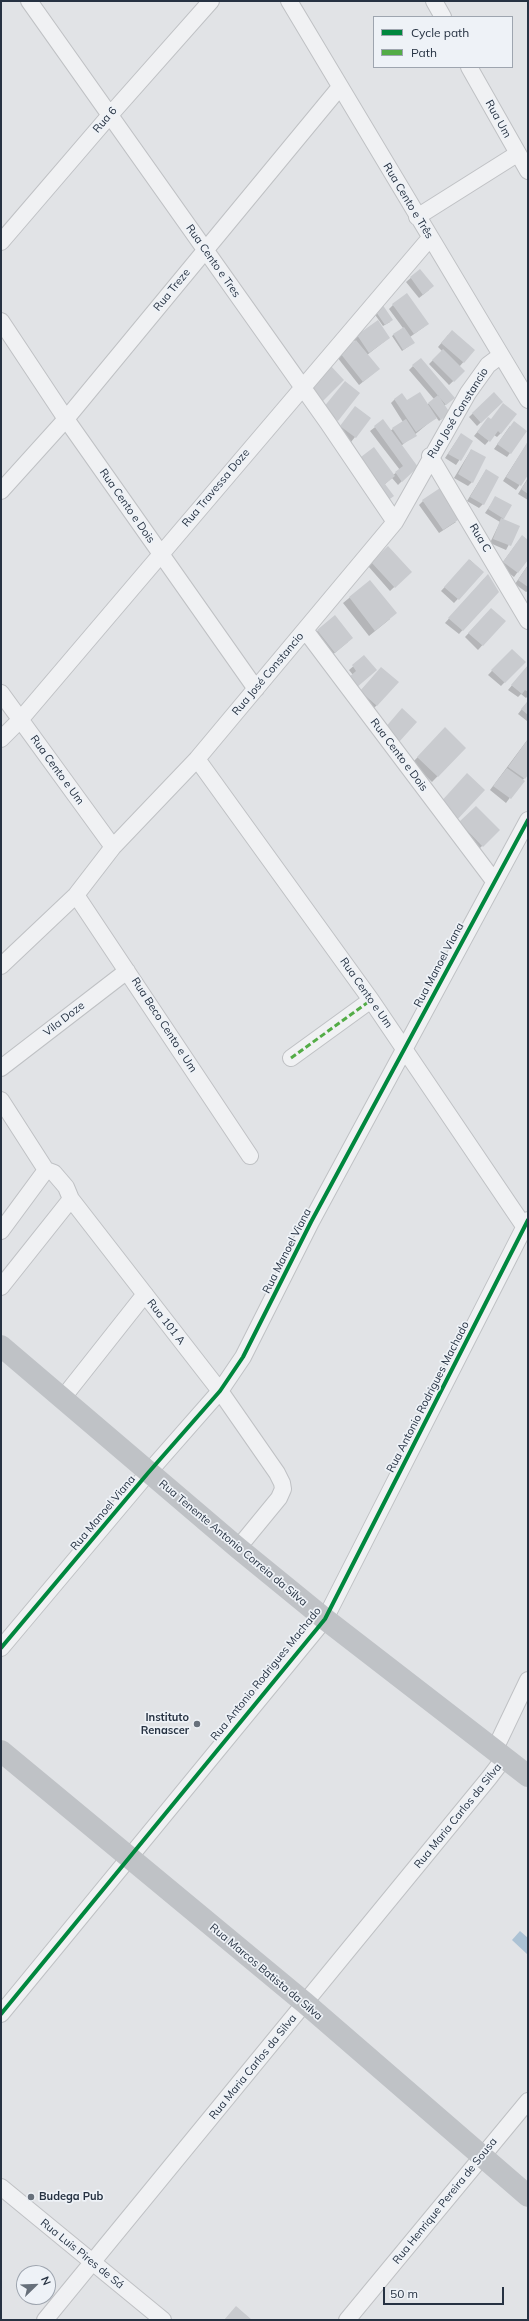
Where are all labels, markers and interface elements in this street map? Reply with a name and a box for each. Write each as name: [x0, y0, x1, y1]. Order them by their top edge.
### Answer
legend: [373, 16, 513, 68]
text: Cycle path: [411, 25, 469, 40]
text: Path: [411, 45, 437, 60]
street label: Rua Um: [482, 98, 514, 140]
street label: Rua 6: [90, 104, 120, 136]
street label: Rua Cento e Três: [380, 161, 436, 241]
street label: Rua Cento e Tres: [183, 222, 243, 300]
street label: Rua Treze: [151, 266, 193, 314]
street label: Rua José Constancio: [425, 365, 491, 461]
street label: Rua Travessa Doze: [179, 446, 253, 530]
street label: Rua Cento e Dois: [97, 466, 157, 546]
street label: Rua C: [466, 521, 494, 555]
street label: Rua José Constancio: [229, 630, 307, 718]
street label: Rua Cento e Dois: [367, 716, 431, 794]
street label: Rua Cento e Um: [27, 733, 87, 807]
street label: Rua Manoel Viana: [411, 921, 467, 1009]
street label: Rua Cento e Um: [337, 955, 395, 1031]
street label: Rua Beco Cento e Um: [128, 975, 200, 1075]
street label: Vila Doze: [41, 999, 87, 1039]
street label: Rua Manoel Viana: [260, 1206, 314, 1296]
street label: Rua 101 A: [144, 1297, 188, 1347]
street label: Rua Antonio Rodrigues Machado: [384, 1319, 472, 1475]
street label: Rua Manoel Viana: [68, 1473, 138, 1553]
street label: Rua Tenente Antonio Correia da Silva: [156, 1477, 310, 1609]
street label: Rua Antonio Rodrigues Machado: [208, 1605, 324, 1743]
place label: Instituto Renascer: [141, 1711, 189, 1737]
marker: Instituto Renascer: [192, 1719, 202, 1729]
street label: Rua Maria Carlos da Silva: [412, 1761, 504, 1871]
street label: Rua Marcos Batista da Silva: [207, 1921, 325, 2023]
street label: Rua Maria Carlos da Silva: [207, 2012, 299, 2122]
street label: Rua Henrique Pereira de Sousa: [390, 2135, 500, 2267]
place label: Budega Pub: [39, 2190, 103, 2204]
marker: Budega Pub: [26, 2192, 36, 2202]
street label: Rua Luis Pires de Sá: [38, 2216, 126, 2292]
north arrow: [16, 2265, 56, 2305]
text: N: [38, 2274, 54, 2287]
scale bar: [385, 2279, 506, 2305]
text: 50 m: [390, 2286, 418, 2301]

